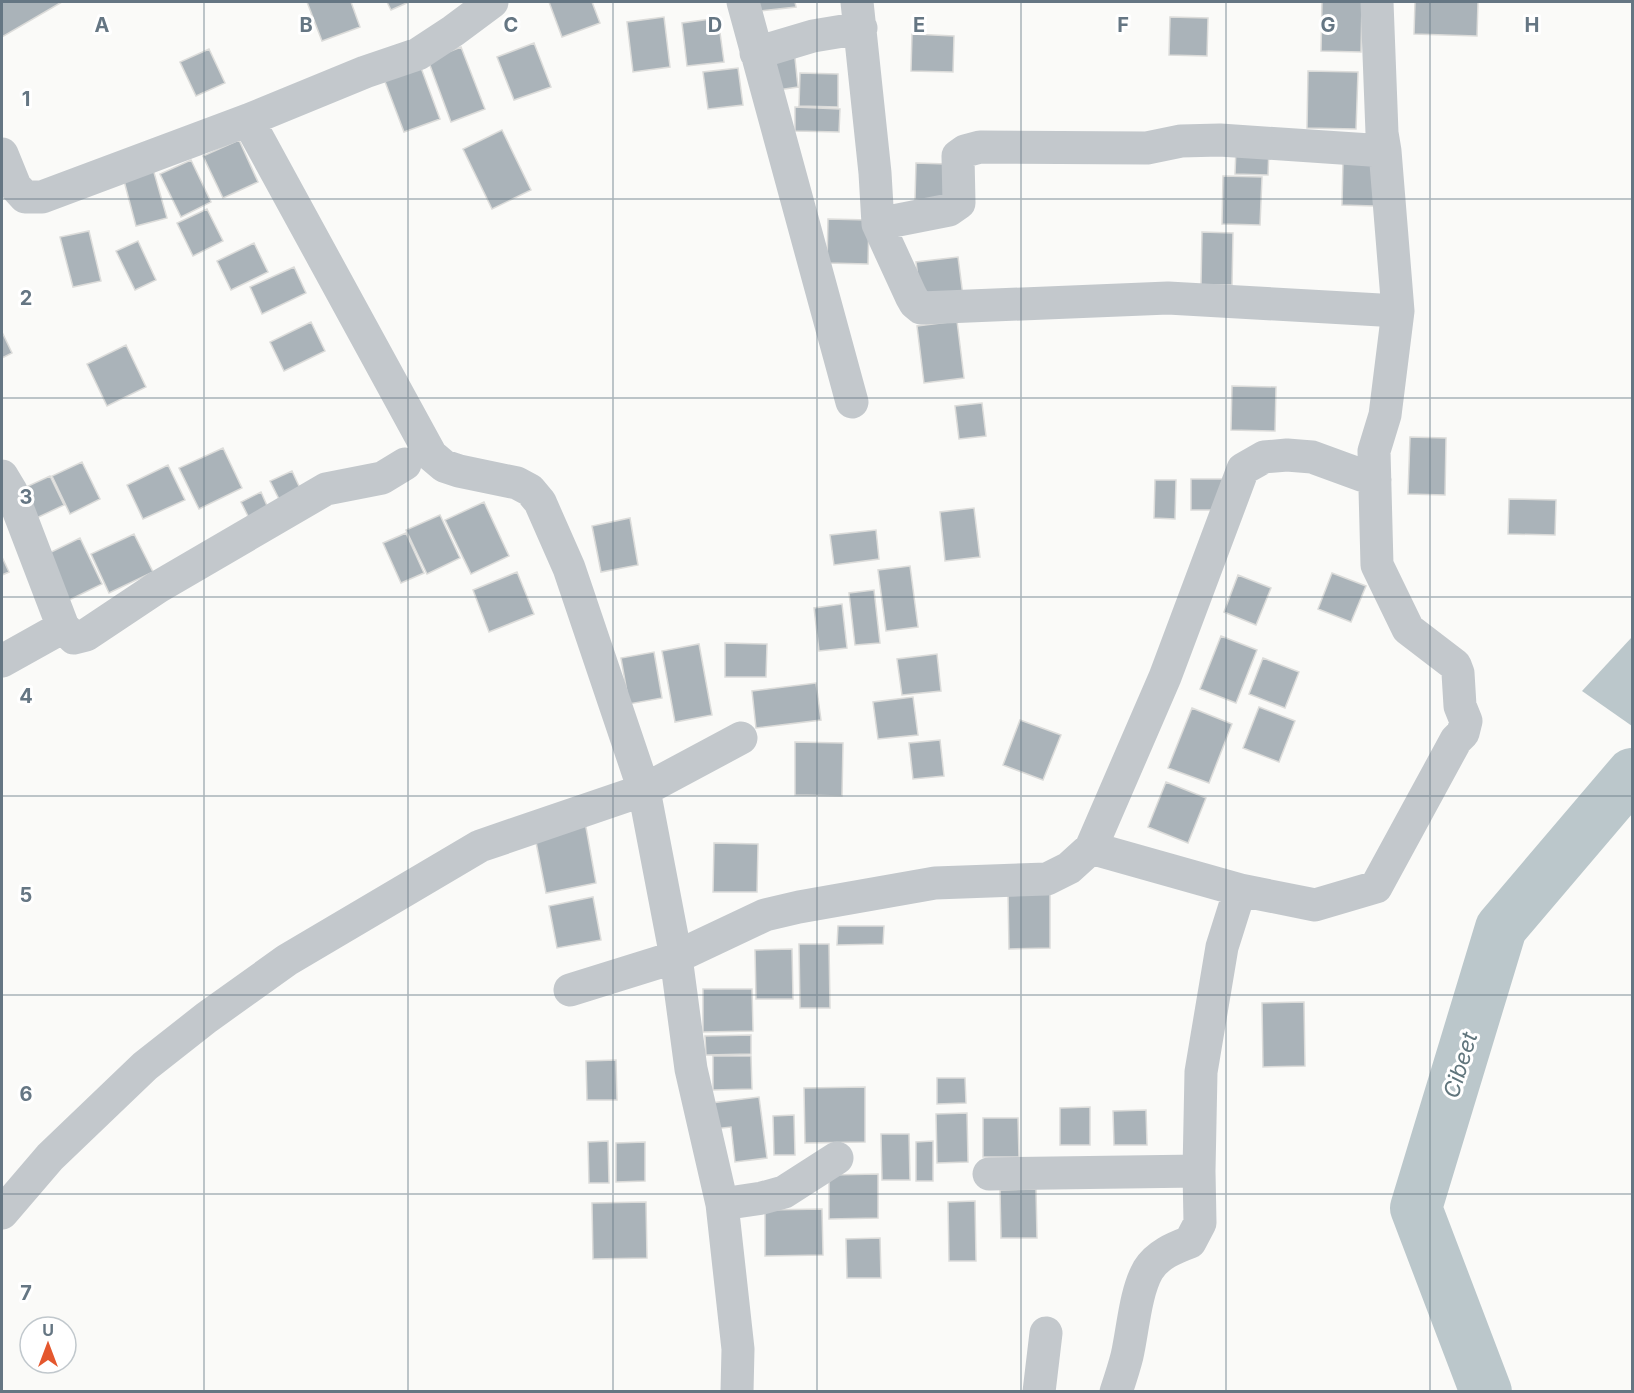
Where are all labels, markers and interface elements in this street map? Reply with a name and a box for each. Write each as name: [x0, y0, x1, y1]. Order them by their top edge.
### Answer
text: A: [95, 13, 110, 37]
text: B: [299, 13, 313, 37]
text: C: [504, 13, 518, 37]
text: D: [708, 13, 722, 37]
text: E: [913, 13, 925, 37]
text: F: [1117, 13, 1129, 37]
text: G: [1320, 13, 1336, 37]
text: H: [1525, 13, 1539, 37]
text: 1: [22, 87, 30, 111]
text: 2: [20, 286, 32, 310]
text: 3: [20, 485, 32, 509]
text: 4: [19, 684, 33, 708]
text: 5: [20, 883, 32, 907]
water label: Cibeet: [1438, 1028, 1483, 1101]
text: 6: [20, 1082, 33, 1106]
text: 7: [20, 1281, 32, 1305]
north arrow: [18, 1315, 78, 1375]
text: U: [42, 1320, 54, 1340]

